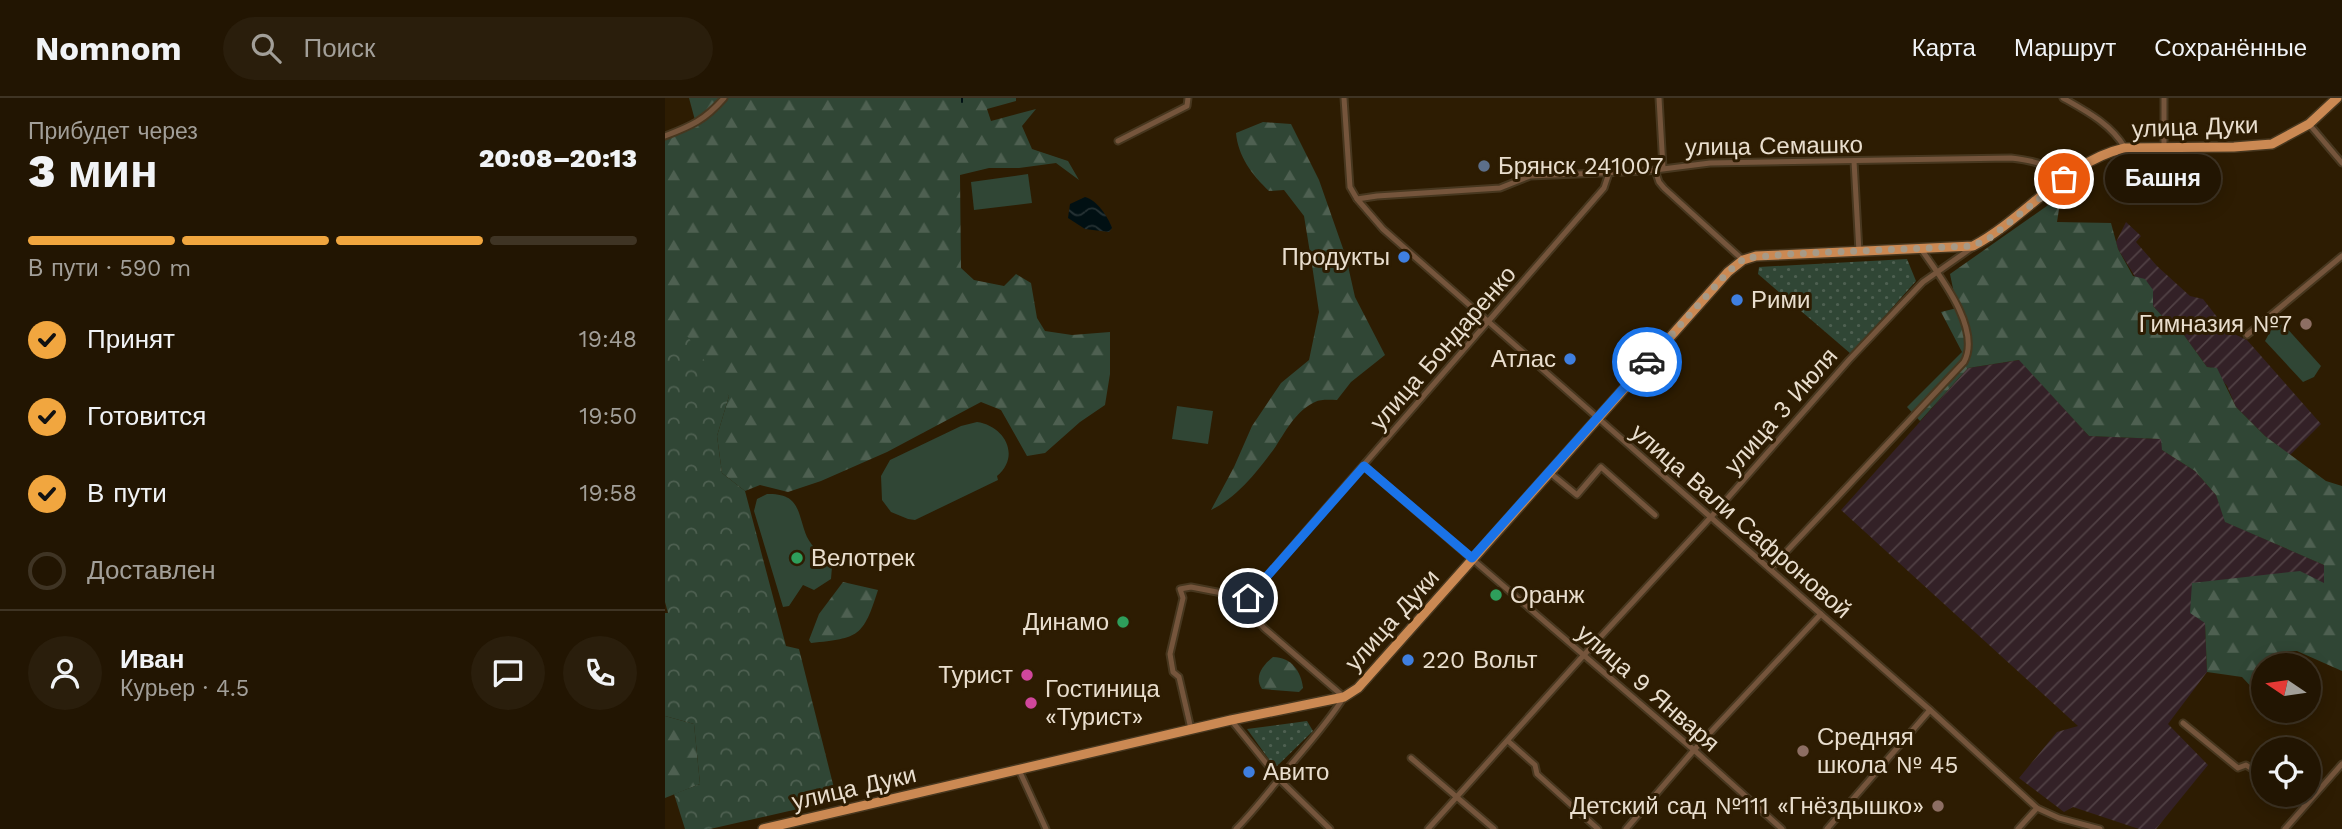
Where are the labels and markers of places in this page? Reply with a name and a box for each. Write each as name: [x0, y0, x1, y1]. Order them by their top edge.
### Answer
pin: [2034, 149, 2094, 209]
place label: Брянск 241007: [1498, 152, 1664, 180]
callout: Башня: [2106, 154, 2221, 204]
marker: Брянск 241007: [1476, 158, 1492, 174]
place label: Продукты: [1282, 243, 1390, 271]
marker: Продукты: [1396, 249, 1412, 265]
place label: Рими: [1751, 286, 1810, 314]
marker: Рими: [1729, 292, 1745, 308]
place label: Гимназия №7: [2139, 310, 2292, 338]
marker: Гимназия №7: [2298, 316, 2314, 332]
place label: Атлас: [1491, 345, 1556, 373]
marker: Атлас: [1562, 351, 1578, 367]
place label: Велотрек: [811, 544, 915, 572]
marker: Велотрек: [789, 550, 805, 566]
pin: [1218, 568, 1278, 628]
place label: Оранж: [1510, 581, 1585, 609]
marker: Оранж: [1488, 587, 1504, 603]
place label: Динамо: [1023, 608, 1109, 636]
marker: Динамо: [1115, 614, 1131, 630]
place label: 220 Вольт: [1422, 646, 1538, 674]
marker: 220 Вольт: [1400, 652, 1416, 668]
place label: Турист: [938, 661, 1013, 689]
marker: Турист: [1019, 667, 1035, 683]
place label: Гостиница «Турист»: [1045, 675, 1161, 731]
marker: Гостиница «Турист»: [1023, 695, 1039, 711]
place label: Средняя школа № 45: [1817, 723, 1958, 779]
marker: Средняя школа № 45: [1795, 743, 1811, 759]
place label: Авито: [1263, 758, 1329, 786]
marker: Авито: [1241, 764, 1257, 780]
place label: Детский сад №111 «Гнёздышко»: [1570, 792, 1924, 820]
marker: Детский сад №111 «Гнёздышко»: [1930, 798, 1946, 814]

